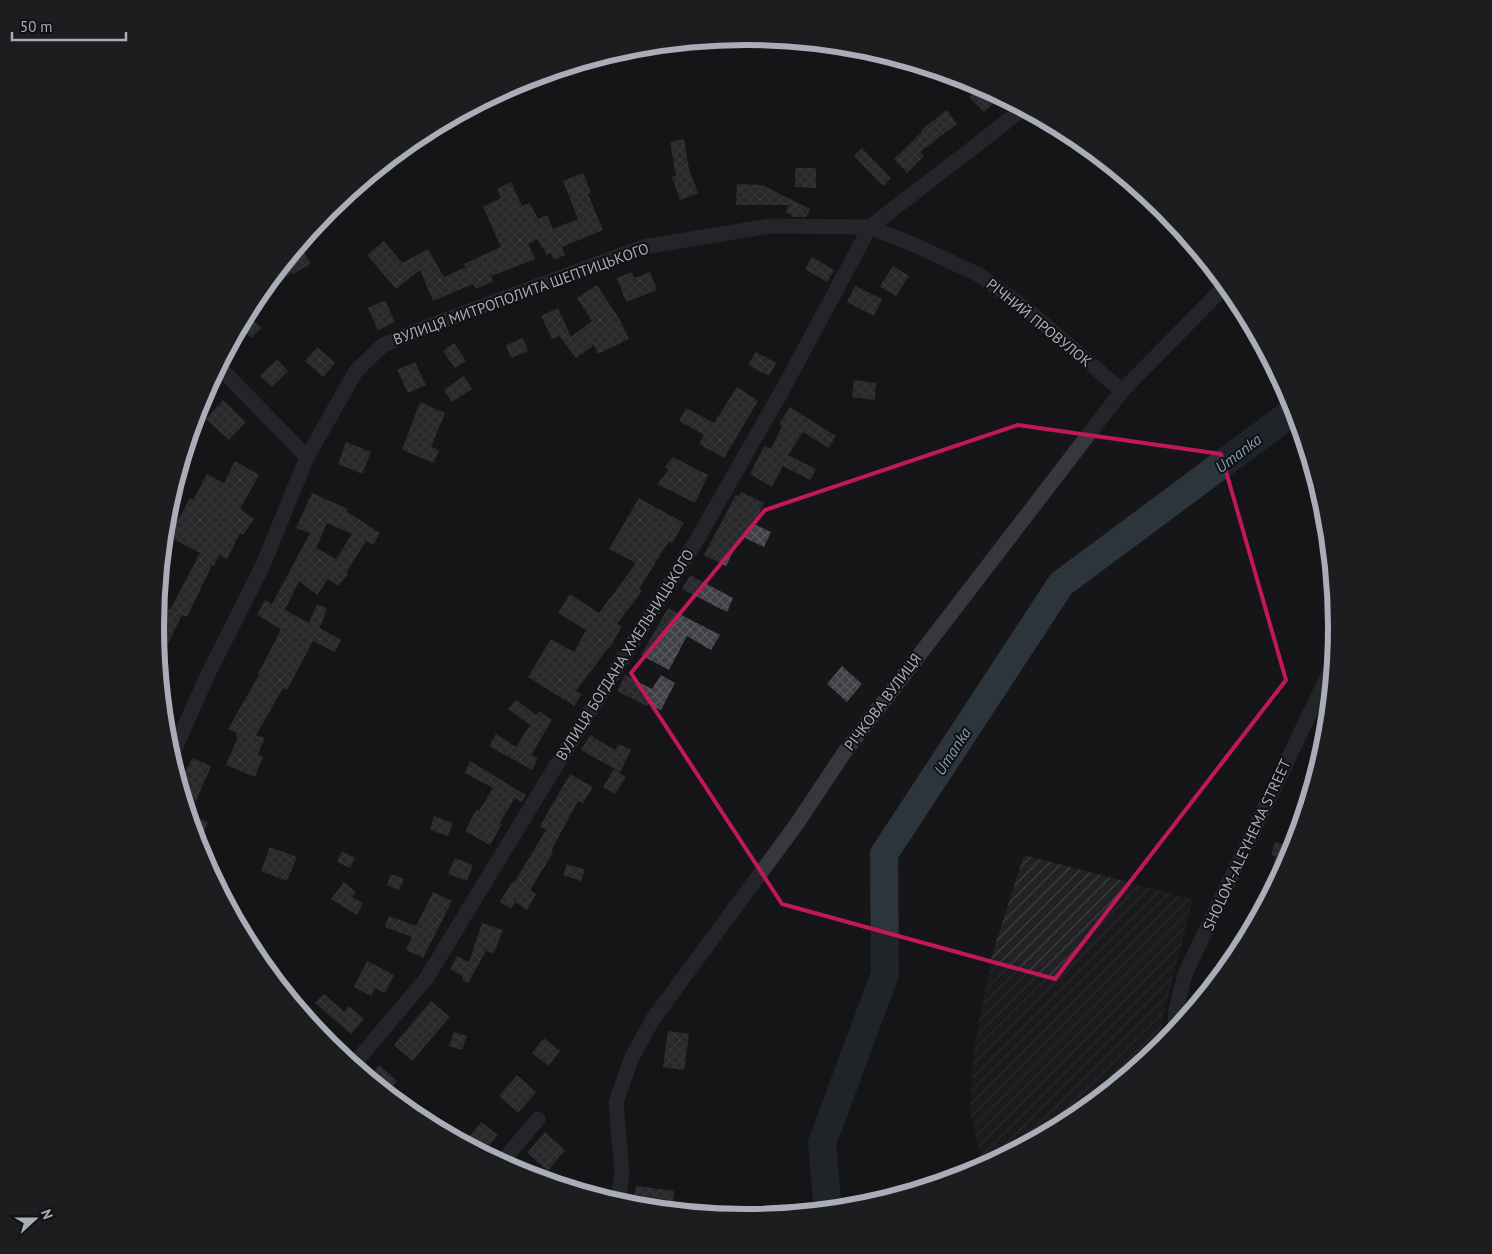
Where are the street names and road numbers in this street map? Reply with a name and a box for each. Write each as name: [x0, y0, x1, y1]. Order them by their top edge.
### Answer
street label: ВУЛИЦЯ МИТРОПОЛИТА ШЕПТИЦЬКОГО: [390, 238, 651, 349]
street label: РІЧНИЙ ПРОВУЛОК: [983, 274, 1096, 371]
street label: ВУЛИЦЯ БОГДАНА ХМЕЛЬНИЦЬКОГО: [551, 545, 698, 764]
street label: РІЧКОВА ВУЛИЦЯ: [840, 649, 925, 754]
street label: SHOLOM-ALEYHEMA STREET: [1198, 755, 1295, 934]

